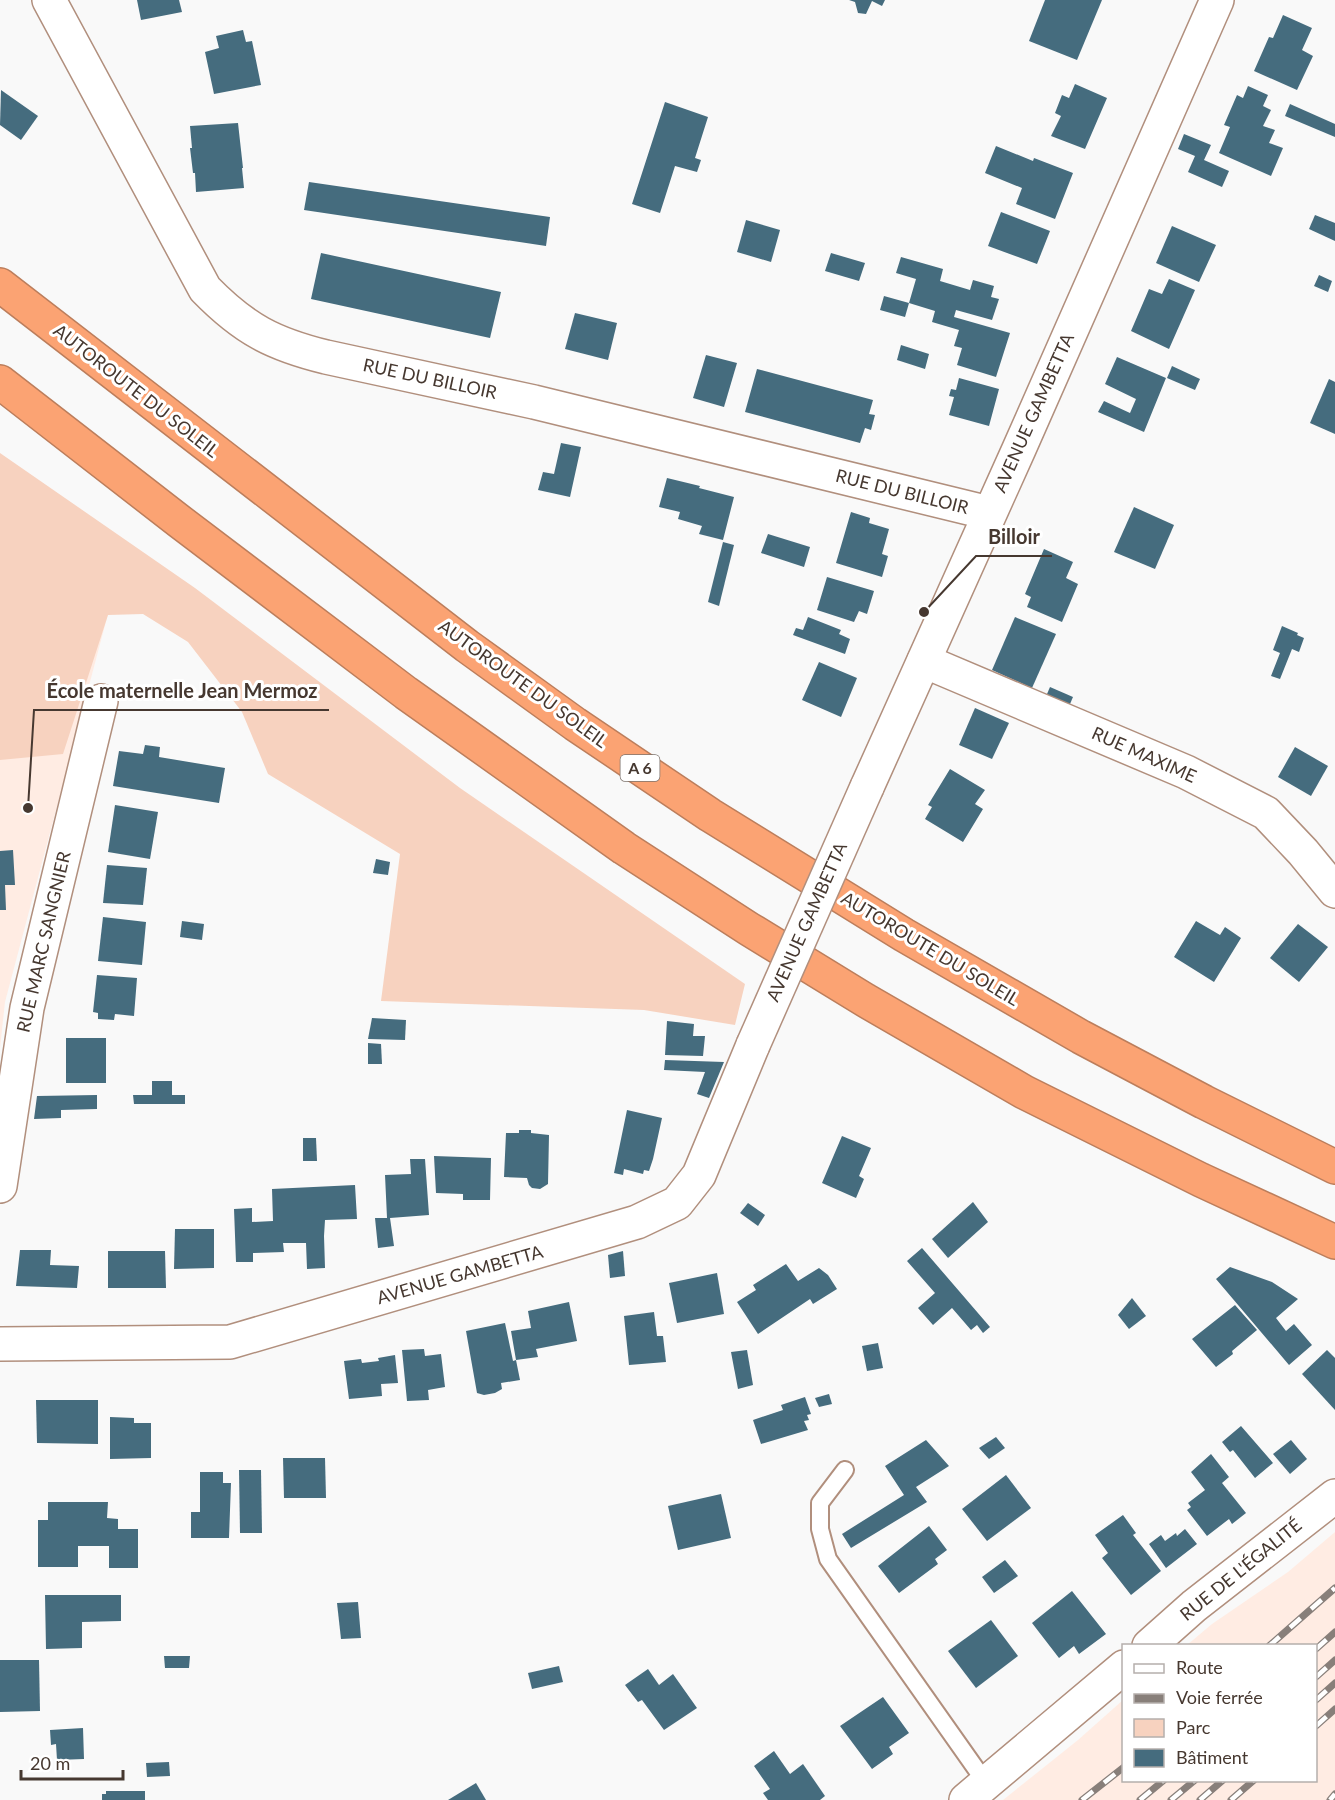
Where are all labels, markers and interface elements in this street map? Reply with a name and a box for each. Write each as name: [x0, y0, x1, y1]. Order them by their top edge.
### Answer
street label: AUTOROUTE DU SOLEIL: [50, 319, 224, 462]
street label: AVENUE GAMBETTA: [988, 329, 1078, 496]
street label: RUE DU BILLOIR: [361, 353, 500, 403]
street label: RUE DU BILLOIR: [833, 464, 972, 518]
callout: Billoir: [976, 518, 1052, 556]
text: Billoir: [988, 524, 1041, 548]
street label: AUTOROUTE DU SOLEIL: [435, 614, 612, 752]
callout: École maternelle Jean Mermoz: [34, 672, 329, 710]
text: École maternelle Jean Mermoz: [47, 678, 317, 702]
street label: RUE MAXIME: [1089, 721, 1200, 787]
road number: A 6: [620, 755, 660, 781]
street label: AVENUE GAMBETTA: [761, 838, 851, 1005]
street label: RUE MARC SANGNIER: [11, 848, 75, 1034]
street label: AUTOROUTE DU SOLEIL: [838, 886, 1023, 1010]
street label: AVENUE GAMBETTA: [374, 1240, 546, 1308]
street label: RUE DE L'ÉGALITÉ: [1175, 1513, 1306, 1625]
legend: [1122, 1644, 1317, 1782]
text: Route: [1176, 1656, 1223, 1678]
text: Voie ferrée: [1176, 1686, 1263, 1708]
text: Parc: [1176, 1716, 1211, 1738]
scale bar: [21, 1743, 123, 1781]
text: Bâtiment: [1176, 1746, 1249, 1768]
text: 20 m: [30, 1752, 70, 1774]

